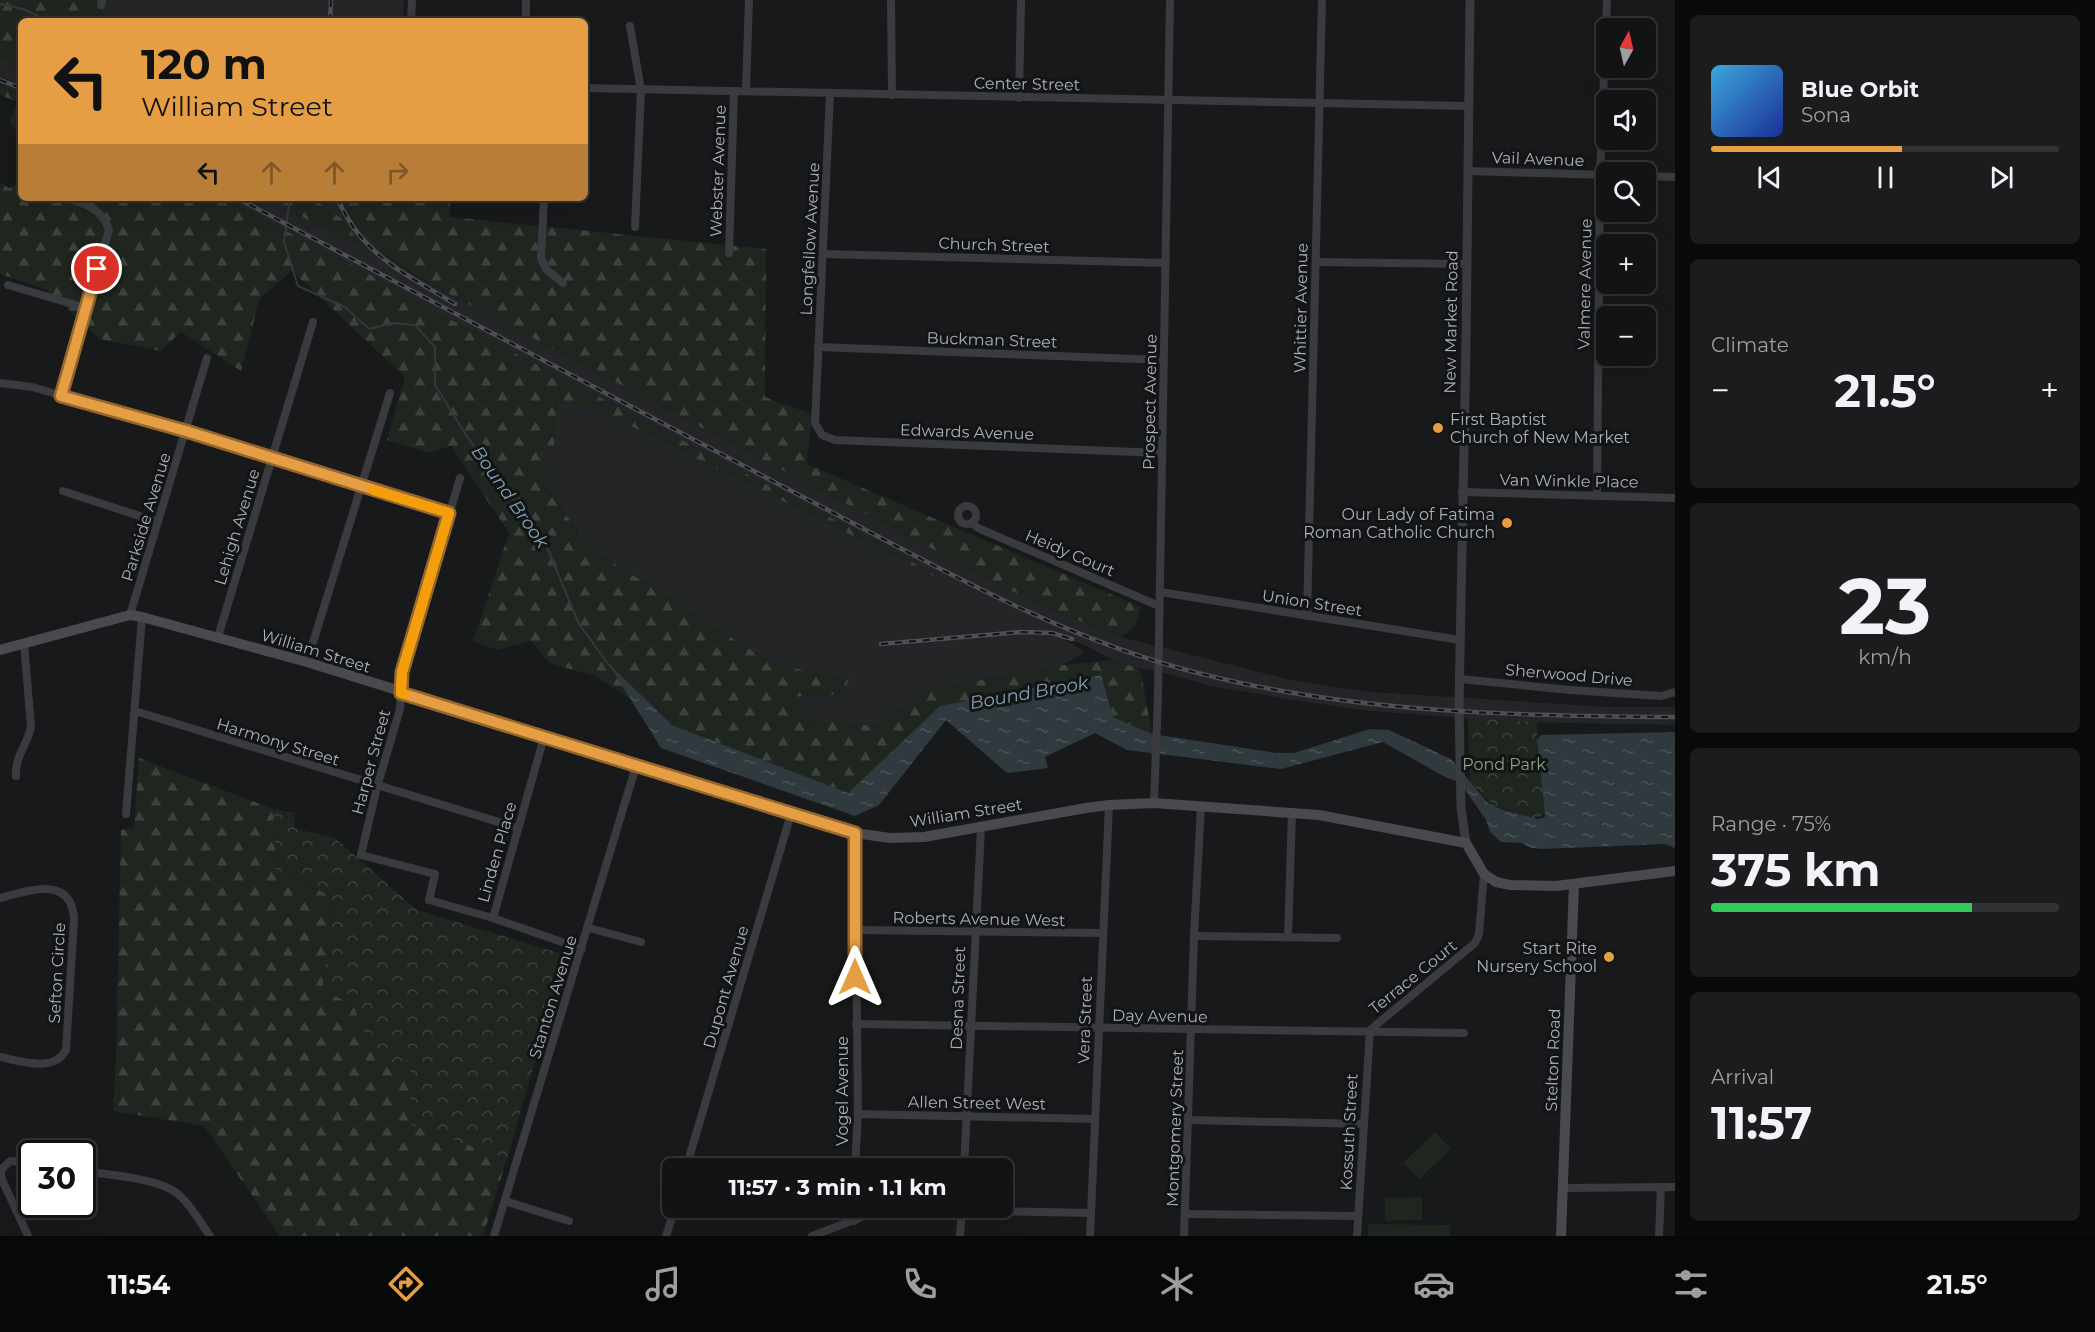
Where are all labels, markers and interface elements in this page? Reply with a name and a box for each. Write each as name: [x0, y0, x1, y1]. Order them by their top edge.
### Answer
north arrow: [1596, 18, 1656, 78]
map controls: [1596, 18, 1656, 366]
text: 120 m: [141, 38, 267, 90]
icon: left: [42, 42, 120, 120]
street label: Center Street: [974, 74, 1081, 94]
text: Blue Orbit: [1801, 76, 1919, 103]
text: William Street: [141, 90, 333, 123]
button: sound: [1596, 90, 1656, 150]
text: Sona: [1801, 103, 1851, 127]
street label: Webster Avenue: [706, 105, 730, 237]
street label: Vail Avenue: [1491, 148, 1585, 170]
icon: left: [192, 156, 225, 189]
icon: ahead: [255, 156, 288, 189]
icon: ahead: [318, 156, 351, 189]
icon: right: [381, 156, 414, 189]
icon: previous: [1753, 161, 1786, 194]
icon: pause: [1869, 161, 1902, 194]
icon: next: [1985, 161, 2018, 194]
street label: Longfellow Avenue: [797, 162, 823, 316]
button: search: [1596, 162, 1656, 222]
street label: Valmere Avenue: [1574, 218, 1596, 350]
street label: Church Street: [938, 234, 1050, 256]
button: +: [1596, 234, 1656, 294]
pin: [71, 243, 122, 294]
street label: Whittier Avenue: [1290, 243, 1312, 373]
street label: New Market Road: [1440, 250, 1462, 394]
icon: arrive: [80, 252, 113, 285]
button: −: [1596, 306, 1656, 366]
street label: Buckman Street: [926, 328, 1058, 352]
text: Climate: [1711, 333, 1789, 357]
street label: Prospect Avenue: [1139, 334, 1161, 470]
text: 21.5°: [1834, 363, 1936, 418]
text: −: [1711, 370, 1730, 410]
text: +: [2040, 370, 2059, 410]
place label: First Baptist Church of New Market: [1450, 410, 1630, 447]
street label: Edwards Avenue: [900, 420, 1034, 444]
marker: First Baptist Church of New Market: [1431, 421, 1445, 435]
water label: Bound Brook: [467, 442, 554, 553]
street label: Parkside Avenue: [117, 450, 175, 584]
street label: Lehigh Avenue: [210, 467, 264, 587]
street label: Van Winkle Place: [1499, 470, 1639, 492]
place label: Our Lady of Fatima Roman Catholic Church: [1303, 505, 1495, 542]
marker: Our Lady of Fatima Roman Catholic Church: [1500, 516, 1514, 530]
street label: Heidy Court: [1022, 526, 1118, 581]
text: 23: [1839, 558, 1931, 654]
street label: Union Street: [1261, 586, 1364, 620]
street label: William Street: [259, 625, 374, 677]
text: km/h: [1858, 645, 1912, 669]
street label: Sherwood Drive: [1505, 660, 1633, 690]
water label: Bound Brook: [968, 672, 1091, 714]
street label: Harper Street: [348, 707, 394, 817]
street label: Harmony Street: [214, 714, 342, 770]
park label: Pond Park: [1462, 755, 1546, 774]
street label: William Street: [908, 795, 1024, 831]
street label: Linden Place: [474, 799, 520, 905]
text: Range · 75%: [1711, 812, 1831, 836]
text: 375 km: [1711, 842, 1880, 897]
street label: Roberts Avenue West: [892, 908, 1066, 930]
street label: Sefton Circle: [45, 922, 69, 1024]
street label: Dupont Avenue: [699, 923, 753, 1051]
street label: Stanton Avenue: [525, 933, 581, 1061]
street label: Terrace Court: [1365, 936, 1461, 1018]
place label: Start Rite Nursery School: [1476, 939, 1597, 976]
position arrow: [823, 945, 887, 1009]
street label: Desna Street: [947, 945, 969, 1050]
marker: Start Rite Nursery School: [1602, 950, 1616, 964]
street label: Vera Street: [1074, 975, 1096, 1064]
street label: Day Avenue: [1112, 1006, 1208, 1026]
street label: Stelton Road: [1542, 1008, 1564, 1112]
street label: Vogel Avenue: [833, 1036, 852, 1146]
street label: Montgomery Street: [1163, 1048, 1187, 1207]
text: Arrival: [1711, 1065, 1774, 1089]
street label: Kossuth Street: [1336, 1072, 1362, 1191]
street label: Allen Street West: [908, 1092, 1047, 1114]
text: 11:57: [1711, 1095, 1812, 1150]
speed limit sign: 30: [18, 1140, 96, 1218]
text: 11:57 · 3 min · 1.1 km: [728, 1174, 947, 1201]
icon: directions: [385, 1263, 427, 1305]
icon: music: [642, 1263, 684, 1305]
icon: phone: [899, 1263, 941, 1305]
icon: climate: [1156, 1263, 1198, 1305]
icon: car: [1413, 1263, 1455, 1305]
icon: filters: [1670, 1263, 1712, 1305]
text: 11:54: [107, 1268, 170, 1301]
text: 21.5°: [1927, 1268, 1987, 1301]

